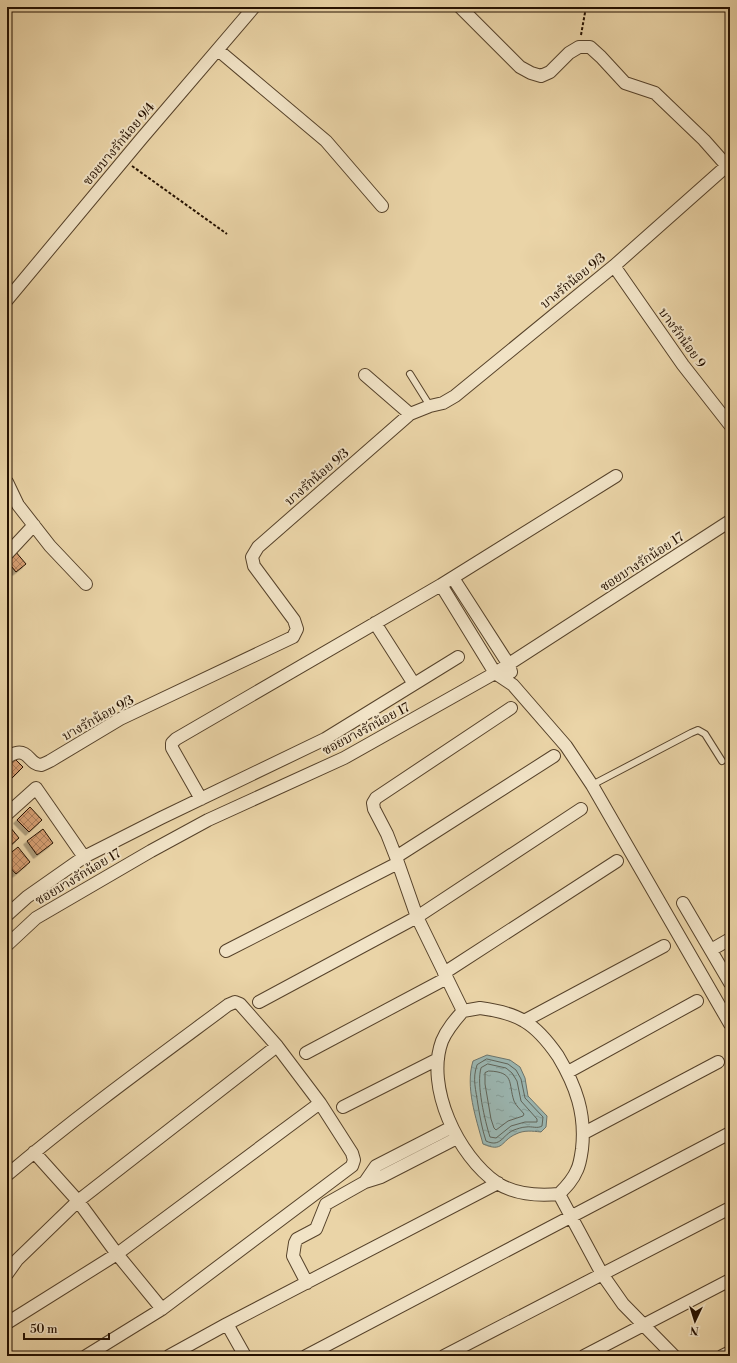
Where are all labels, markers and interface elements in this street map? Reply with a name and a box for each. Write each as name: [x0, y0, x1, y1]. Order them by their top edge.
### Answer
street label: ซอยบางรักน้อย 9/4: [80, 99, 158, 189]
street label: บางรักน้อย 9/3: [537, 250, 609, 312]
street label: บางรักน้อย 9: [655, 305, 709, 371]
street label: บางรักน้อย 9/3: [282, 445, 352, 509]
street label: ซอยบางรักน้อย 17: [597, 529, 687, 595]
street label: บางรักน้อย 9/3: [59, 692, 137, 744]
street label: ซอยบางรักน้อย 17: [320, 699, 413, 759]
street label: ซอยบางรักน้อย 17: [32, 845, 124, 909]
north arrow: [675, 1301, 715, 1341]
scale bar: [24, 1315, 109, 1341]
text: 50 m: [30, 1322, 58, 1337]
text: N: [689, 1323, 699, 1337]

